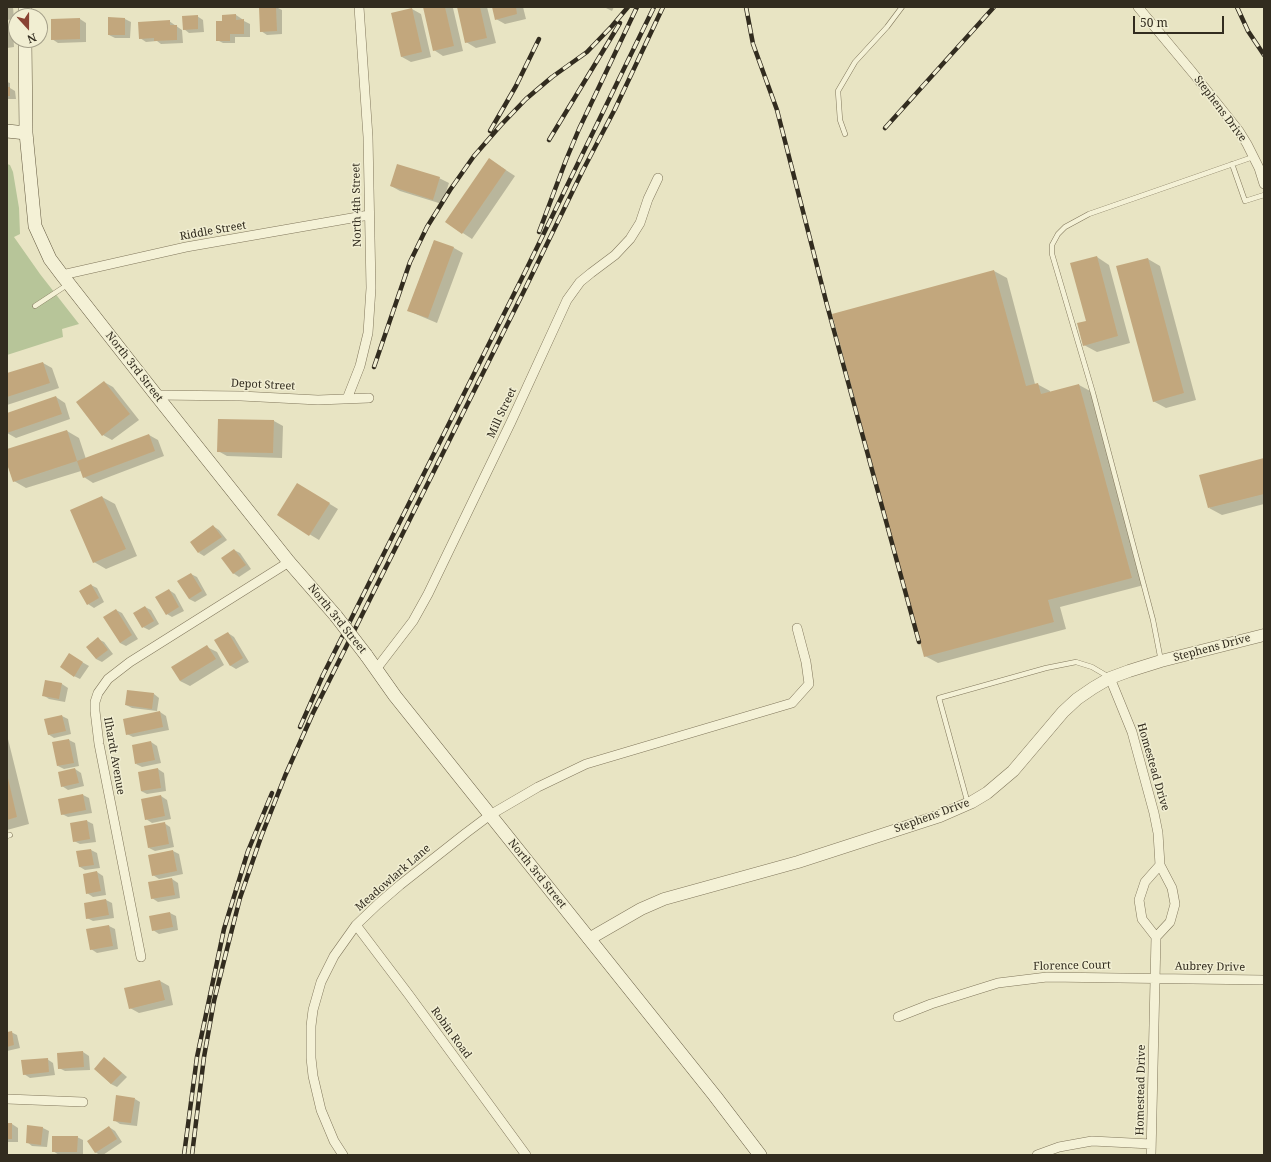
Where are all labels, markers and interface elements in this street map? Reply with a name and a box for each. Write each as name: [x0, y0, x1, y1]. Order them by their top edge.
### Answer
north arrow: [8, 8, 48, 48]
scale bar: [1135, 8, 1226, 34]
text: 50 m: [1140, 14, 1168, 31]
text: N: [25, 30, 39, 47]
street label: Stephens Drive: [1191, 73, 1249, 145]
street label: North 4th Street: [350, 163, 364, 247]
street label: Riddle Street: [179, 219, 247, 243]
street label: North 3rd Street: [103, 329, 165, 405]
street label: Depot Street: [231, 377, 295, 393]
street label: Mill Street: [485, 386, 519, 440]
street label: North 3rd Street: [305, 582, 369, 656]
street label: Stephens Drive: [1172, 631, 1252, 665]
street label: Ilhardt Avenue: [101, 716, 127, 796]
street label: Homestead Drive: [1134, 722, 1172, 812]
street label: Stephens Drive: [893, 796, 971, 836]
street label: North 3rd Street: [505, 837, 569, 911]
street label: Meadowlark Lane: [353, 842, 433, 914]
street label: Florence Court: [1033, 959, 1111, 973]
street label: Aubrey Drive: [1175, 960, 1245, 974]
street label: Robin Road: [428, 1005, 474, 1061]
street label: Homestead Drive: [1134, 1044, 1148, 1136]

